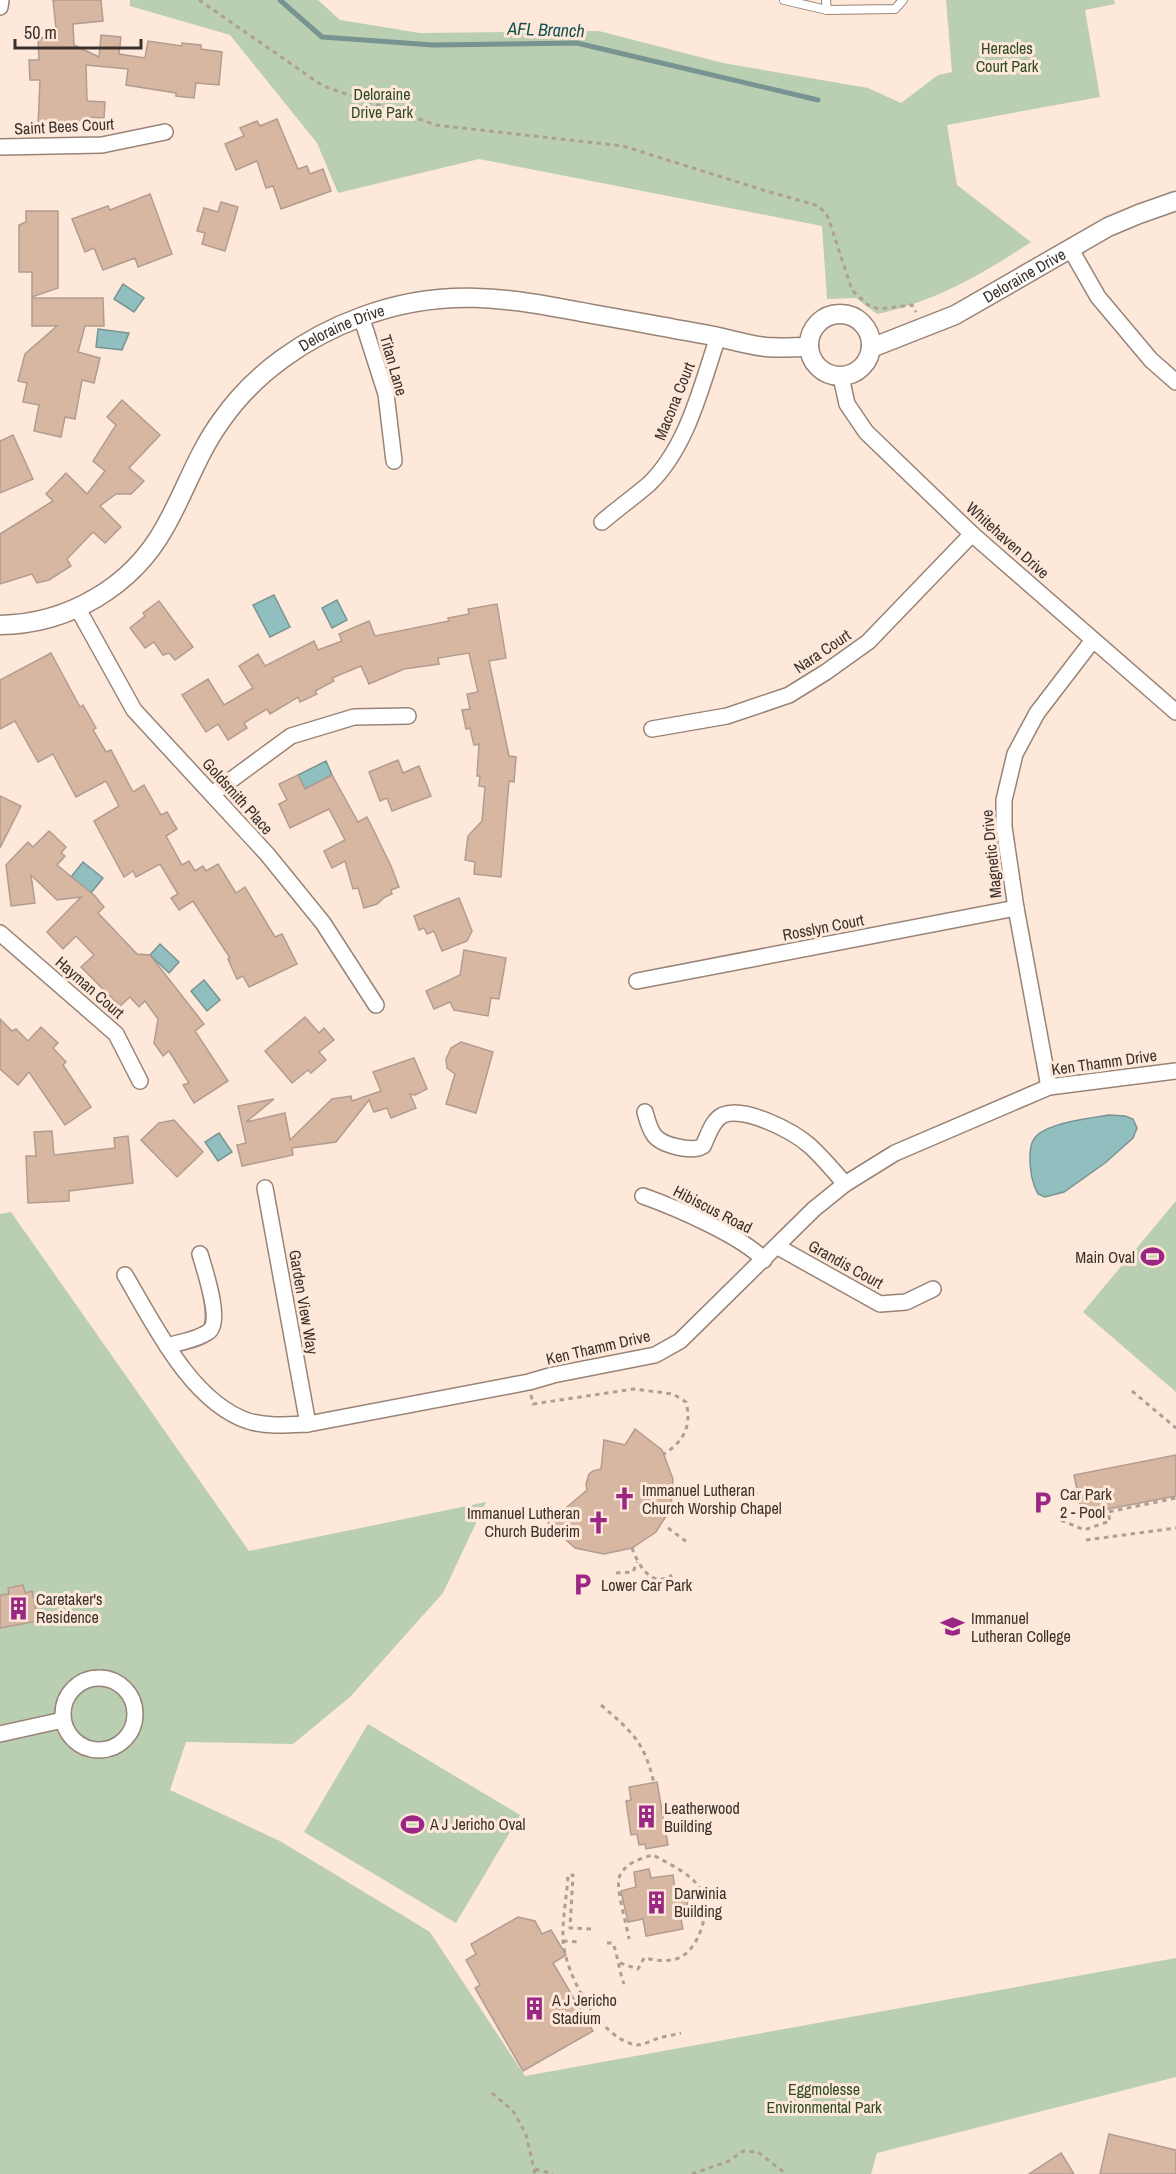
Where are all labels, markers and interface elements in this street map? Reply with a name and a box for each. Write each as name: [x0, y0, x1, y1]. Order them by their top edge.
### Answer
scale bar: [15, 12, 141, 50]
water label: AFL Branch: [506, 16, 585, 43]
text: 50 m: [24, 20, 57, 45]
park label: Heracles Court Park: [976, 37, 1039, 77]
park label: Deloraine Drive Park: [351, 83, 413, 123]
street label: Saint Bees Court: [14, 112, 115, 140]
street label: Deloraine Drive: [979, 243, 1069, 308]
street label: Deloraine Drive: [294, 299, 387, 356]
street label: Titan Lane: [375, 332, 413, 398]
street label: Macona Court: [648, 358, 700, 443]
street label: Whitehaven Drive: [962, 497, 1054, 583]
street label: Nara Court: [789, 624, 855, 678]
street label: Goldsmith Place: [198, 753, 278, 839]
street label: Magnetic Drive: [975, 809, 1007, 899]
street label: Rosslyn Court: [780, 908, 866, 946]
street label: Hayman Court: [51, 951, 129, 1023]
street label: Ken Thamm Drive: [1050, 1044, 1158, 1080]
street label: Hibiscus Road: [670, 1180, 756, 1238]
street label: Grandis Court: [805, 1234, 888, 1294]
sports icon: Main Oval: [1140, 1244, 1166, 1270]
place label: Main Oval: [1075, 1246, 1135, 1268]
street label: Garden View Way: [284, 1248, 324, 1356]
street label: Ken Thamm Drive: [544, 1324, 652, 1370]
place label: Immanuel Lutheran Church Worship Chapel: [642, 1479, 782, 1519]
place label: Car Park 2 - Pool: [1060, 1483, 1112, 1523]
church icon: Immanuel Lutheran Church Worship Chapel: [611, 1486, 637, 1512]
parking icon: Car Park 2 - Pool: [1029, 1490, 1055, 1516]
place label: Immanuel Lutheran Church Buderim: [467, 1502, 580, 1542]
church icon: Immanuel Lutheran Church Buderim: [585, 1509, 611, 1535]
parking icon: Lower Car Park: [570, 1572, 596, 1598]
place label: Lower Car Park: [601, 1574, 693, 1596]
place label: Caretaker's Residence: [36, 1588, 103, 1628]
building icon: Caretaker's Residence: [5, 1595, 31, 1621]
place label: Immanuel Lutheran College: [971, 1607, 1071, 1647]
school or university icon: Immanuel Lutheran College: [940, 1614, 966, 1640]
place label: Leatherwood Building: [664, 1797, 740, 1837]
building icon: Leatherwood Building: [633, 1804, 659, 1830]
sports icon: A J Jericho Oval: [399, 1811, 425, 1837]
place label: A J Jericho Oval: [429, 1813, 526, 1835]
place label: Darwinia Building: [674, 1882, 727, 1922]
building icon: Darwinia Building: [643, 1889, 669, 1915]
place label: A J Jericho Stadium: [551, 1989, 617, 2029]
building icon: A J Jericho Stadium: [521, 1996, 547, 2022]
park label: Eggmolesse Environmental Park: [766, 2078, 882, 2118]

